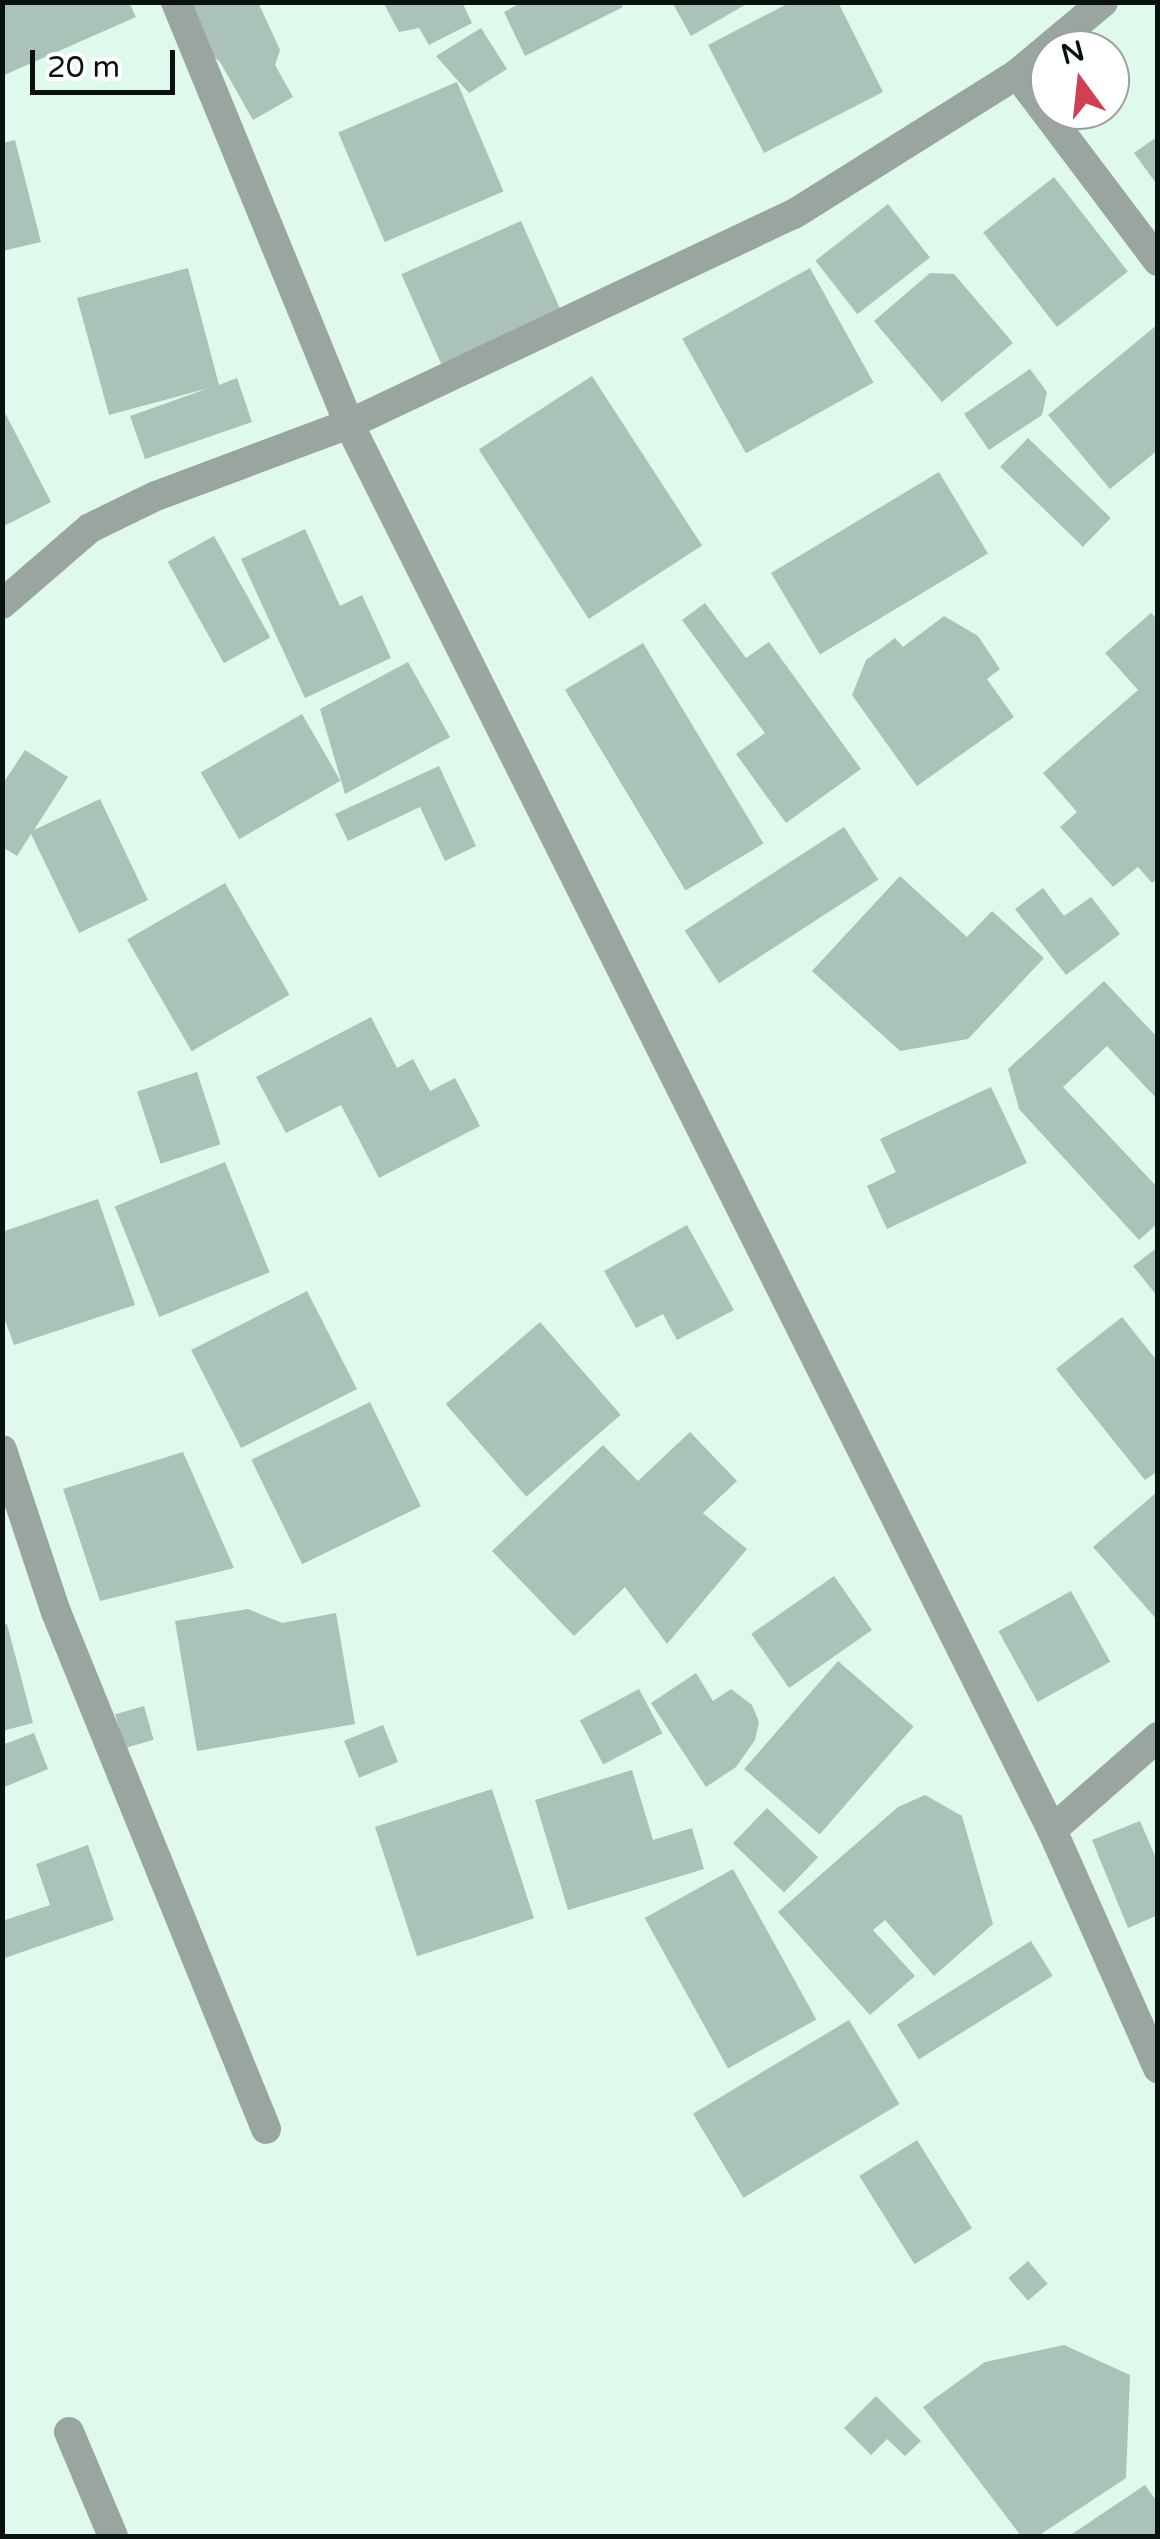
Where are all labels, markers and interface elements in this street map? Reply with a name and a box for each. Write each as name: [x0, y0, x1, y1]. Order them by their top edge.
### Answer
scale bar: [35, 30, 180, 92]
north arrow: [1030, 30, 1130, 130]
text: N: [1057, 34, 1088, 72]
text: 20 m: [47, 49, 120, 86]

